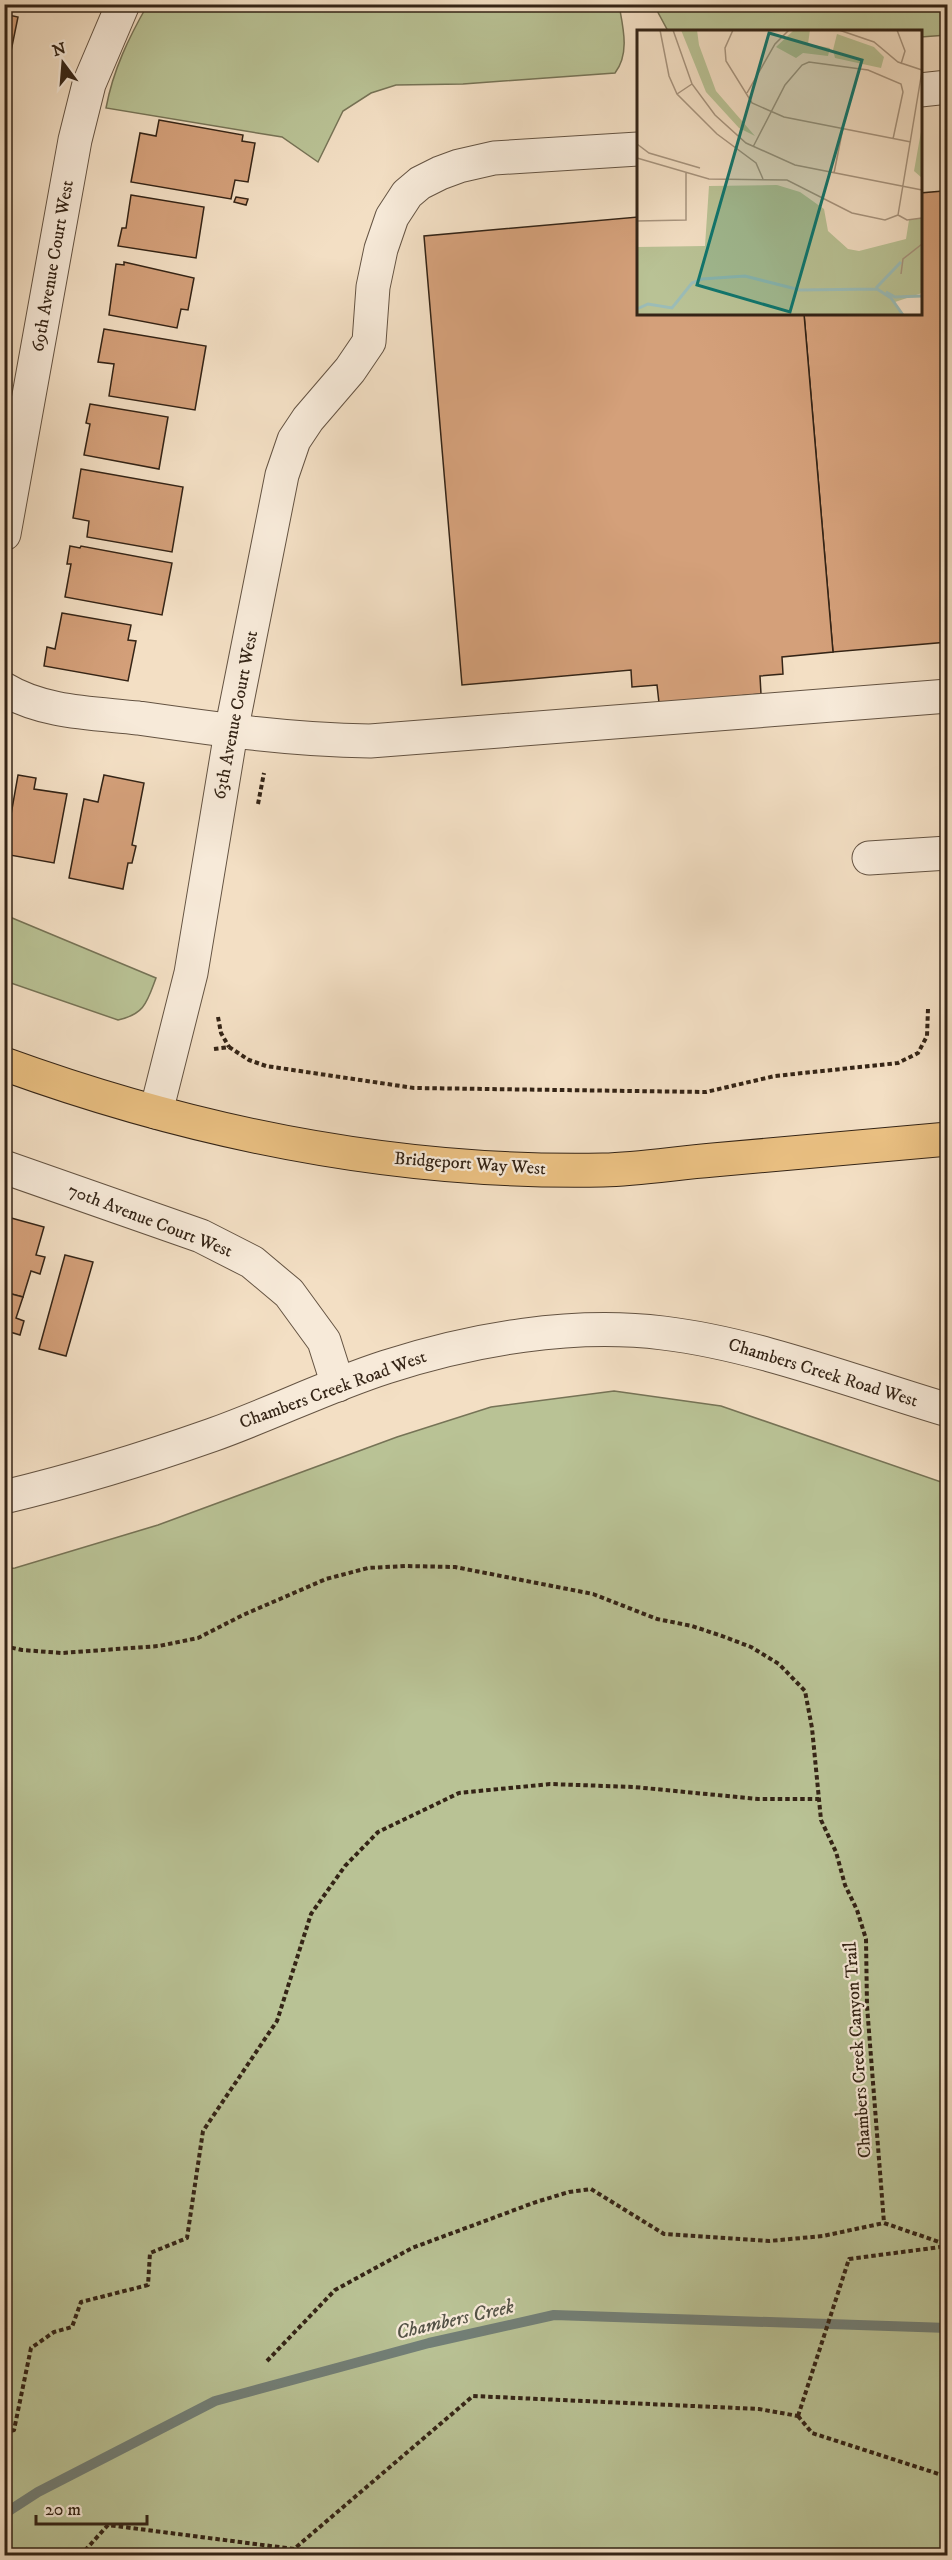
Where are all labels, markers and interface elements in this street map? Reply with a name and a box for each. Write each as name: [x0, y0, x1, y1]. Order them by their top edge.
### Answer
inset map: [637, 30, 922, 315]
north arrow: [33, 33, 93, 93]
text: N: [50, 38, 68, 61]
street label: 69th Avenue Court West: [27, 178, 79, 353]
street label: 63th Avenue Court West: [209, 629, 263, 801]
street label: Bridgeport Way West: [393, 1148, 547, 1180]
street label: 70th Avenue Court West: [65, 1179, 236, 1263]
street label: Chambers Creek Road West: [725, 1334, 921, 1412]
street label: Chambers Creek Road West: [237, 1346, 430, 1434]
street label: Chambers Creek Canyon Trail: [839, 1941, 877, 2159]
water label: Chambers Creek: [393, 2294, 517, 2346]
scale bar: [36, 2488, 147, 2526]
text: 20 m: [45, 2499, 81, 2521]

